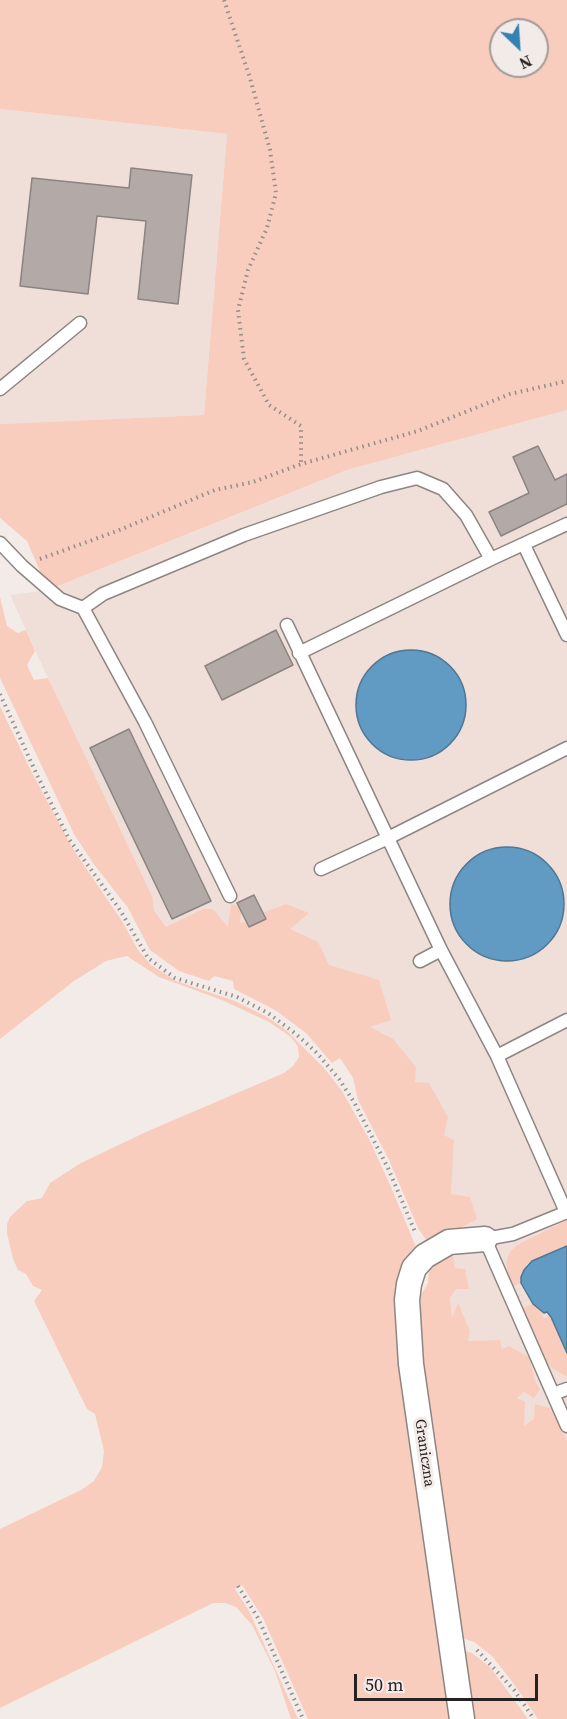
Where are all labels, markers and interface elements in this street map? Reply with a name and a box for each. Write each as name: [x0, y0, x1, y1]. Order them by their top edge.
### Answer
north arrow: [489, 18, 549, 78]
text: N: [516, 50, 536, 75]
street label: Graniczna: [410, 1418, 438, 1488]
scale bar: [357, 1662, 542, 1700]
text: 50 m: [365, 1672, 403, 1697]

